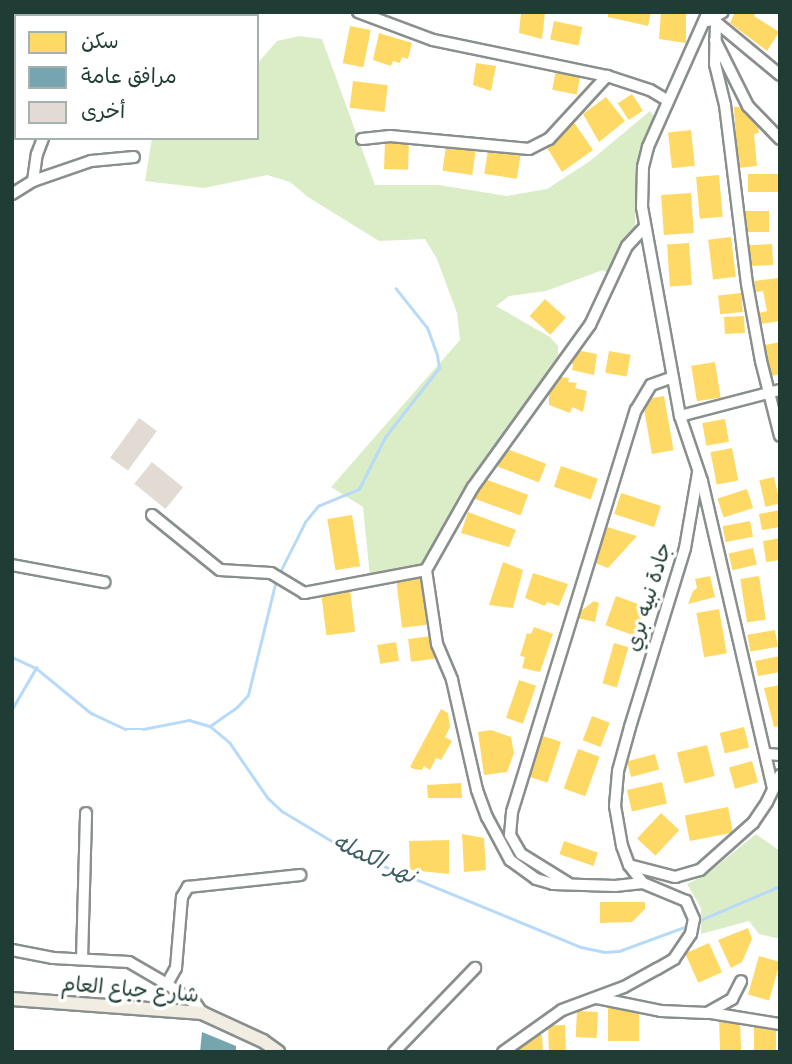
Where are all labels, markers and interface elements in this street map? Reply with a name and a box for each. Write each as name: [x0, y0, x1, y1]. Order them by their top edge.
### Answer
legend: [14, 14, 259, 140]
text: سكن: [81, 28, 119, 56]
text: مرافق عامة: [81, 63, 177, 91]
text: أخرى: [81, 98, 125, 126]
street label: جادة نبيه بري: [620, 539, 678, 655]
water label: نهر الكمله: [328, 829, 420, 891]
street label: شارع جباع العام: [60, 971, 200, 1009]

